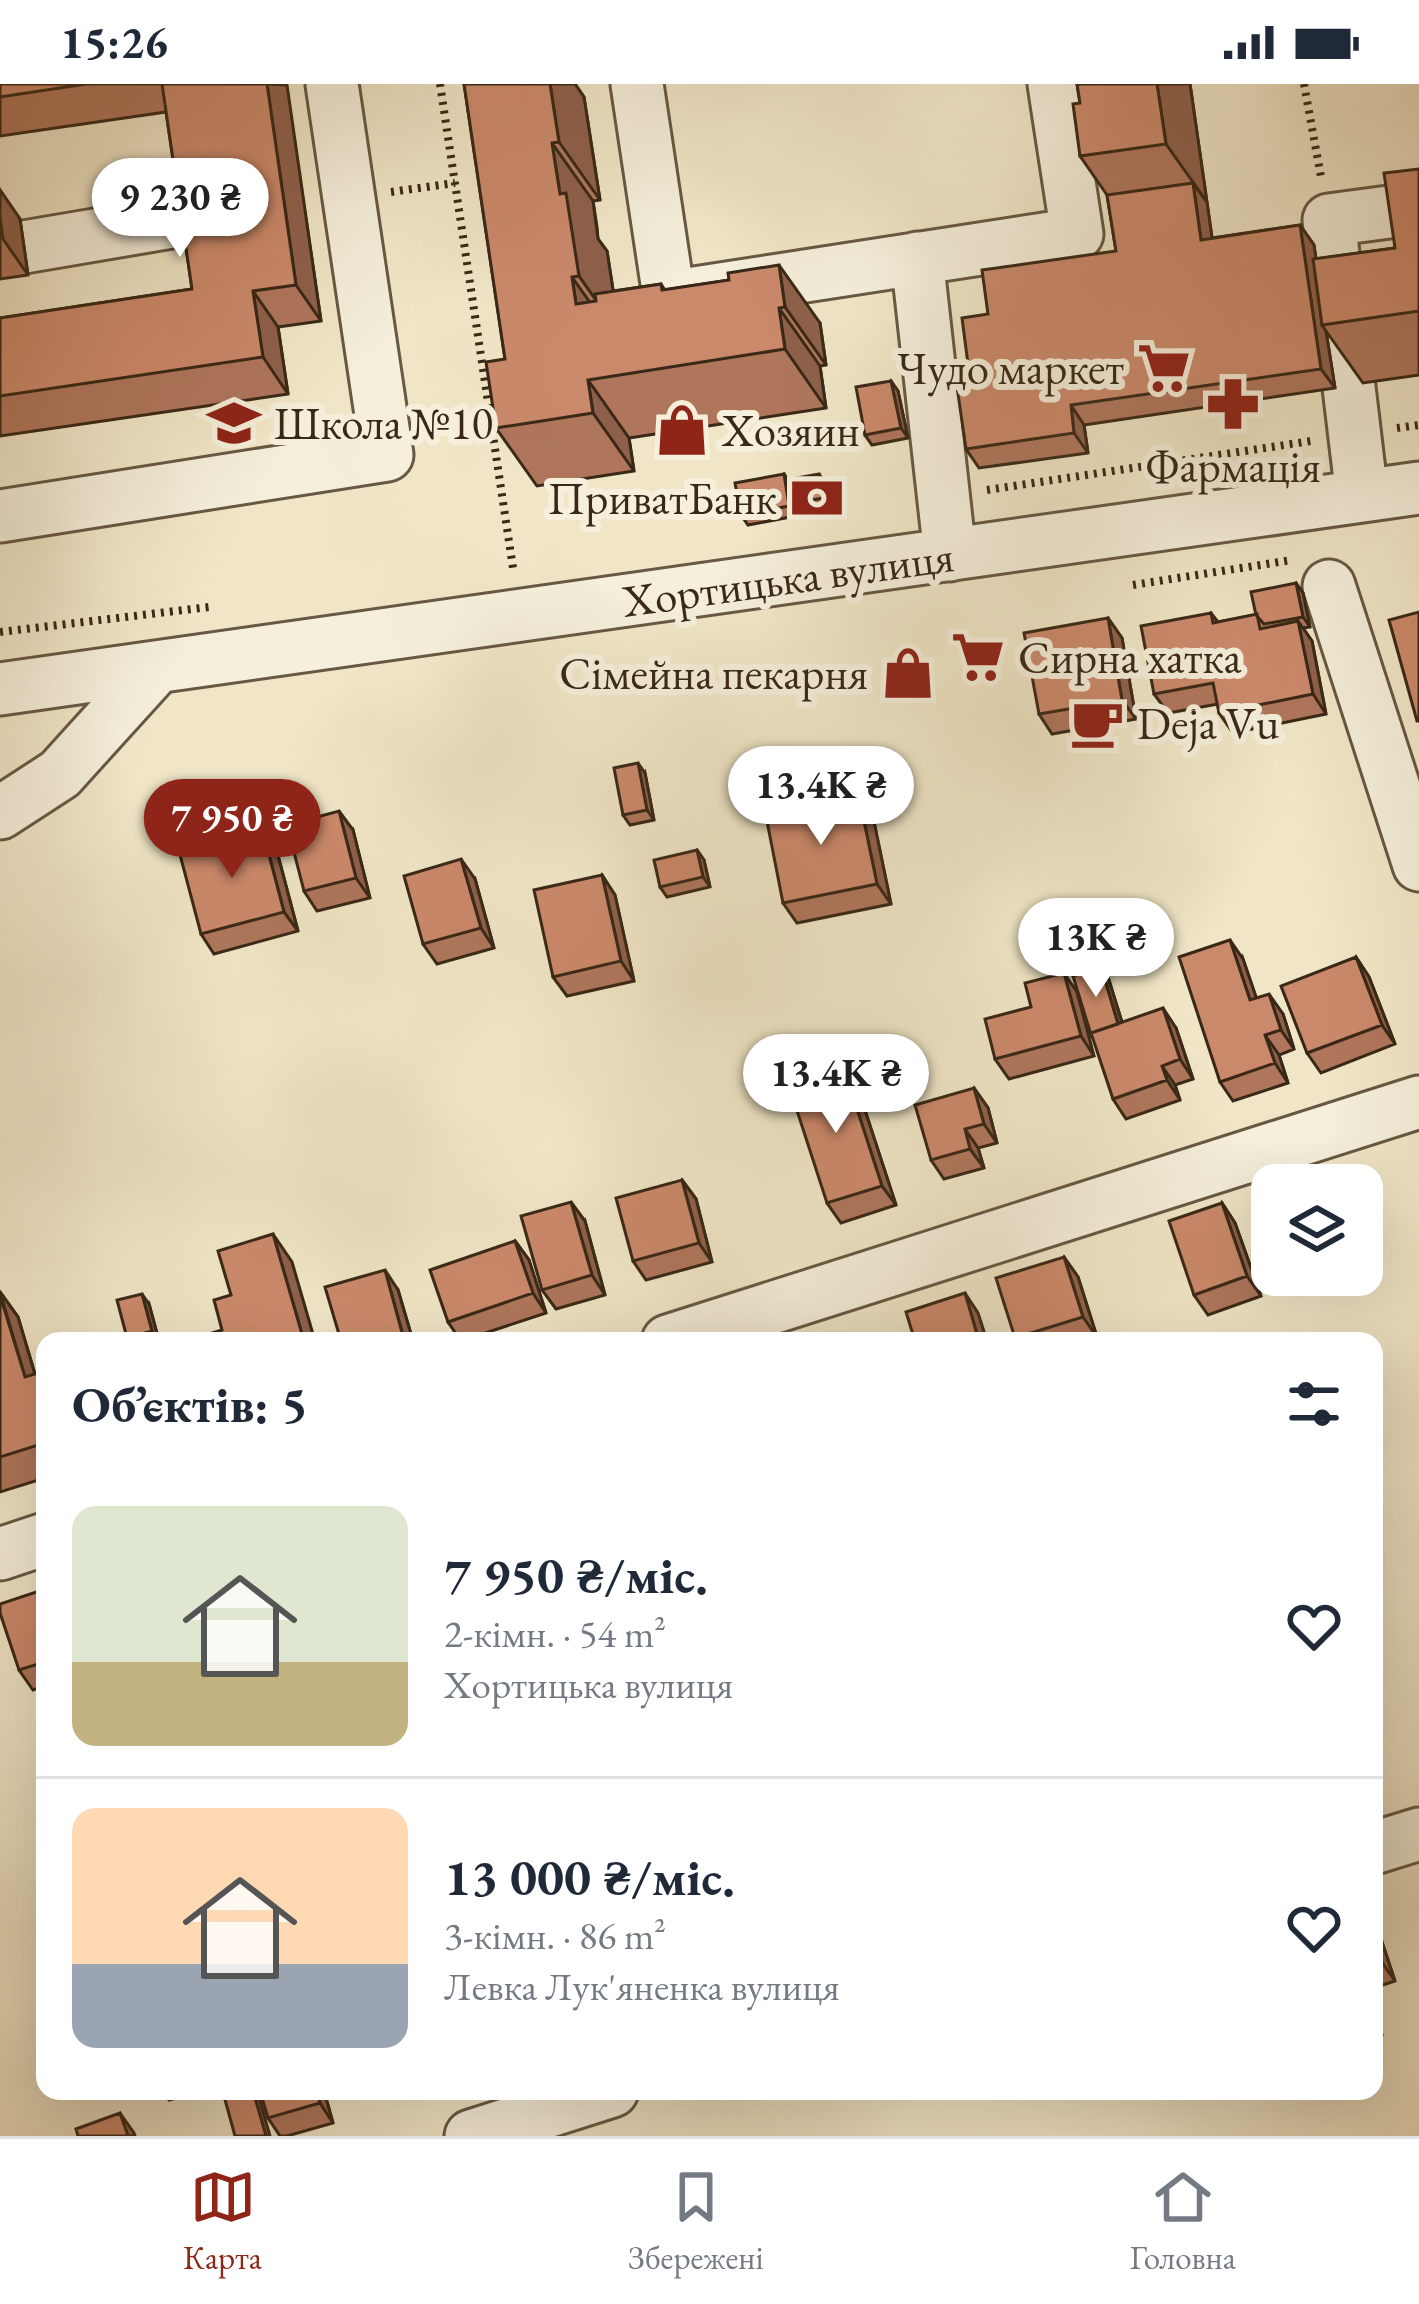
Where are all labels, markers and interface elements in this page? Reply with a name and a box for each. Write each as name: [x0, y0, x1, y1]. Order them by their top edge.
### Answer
text: 15:26: [60, 13, 168, 71]
pin: 9 230 ₴: [69, 158, 291, 260]
text: 9 230 ₴: [119, 171, 241, 222]
place label: Чудо маркет: [897, 339, 1124, 397]
supermarket icon: Чудо маркет: [1135, 339, 1193, 397]
pharmacy icon: Фармація: [1204, 375, 1262, 433]
school or university icon: Школа №10: [205, 394, 263, 452]
place label: Школа №10: [274, 394, 493, 452]
shop icon: Хозяин: [653, 401, 711, 459]
place label: Хозяин: [721, 401, 860, 459]
place label: Фармація: [1145, 437, 1321, 495]
place label: ПриватБанк: [548, 469, 777, 527]
bank icon: ПриватБанк: [788, 469, 846, 527]
street label: Хортицька вулиця: [618, 526, 957, 630]
supermarket icon: Сирна хатка: [949, 628, 1007, 686]
place label: Сирна хатка: [1018, 628, 1241, 686]
place label: Сімейна пекарня: [559, 644, 868, 702]
shop icon: Сімейна пекарня: [879, 644, 937, 702]
cafe icon: Deja Vu: [1068, 694, 1126, 752]
place label: Deja Vu: [1137, 694, 1280, 752]
pin: 13.4K ₴: [710, 746, 932, 848]
text: 13.4K ₴: [755, 759, 887, 810]
pin: 7 950 ₴: [121, 779, 343, 881]
text: 7 950 ₴: [171, 792, 293, 843]
pin: 13K ₴: [1012, 898, 1180, 1000]
text: 13K ₴: [1045, 911, 1147, 962]
pin: 13.4K ₴: [725, 1034, 947, 1136]
text: 13.4K ₴: [770, 1047, 902, 1098]
map controls: [1251, 1164, 1383, 1296]
button: layers: [1251, 1164, 1383, 1296]
text: Об’єктів: 5: [72, 1371, 308, 1437]
icon: filters: [1281, 1371, 1347, 1437]
text: 7 950 ₴/міс.: [444, 1542, 708, 1608]
icon: home: [168, 1554, 312, 1698]
icon: heart: [1281, 1593, 1347, 1659]
text: 2-кімн. · 54 m²: [444, 1608, 666, 1659]
text: Хортицька вулиця: [444, 1659, 733, 1710]
text: 13 000 ₴/міс.: [444, 1844, 735, 1910]
icon: home: [168, 1856, 312, 2000]
icon: heart: [1281, 1895, 1347, 1961]
text: 3-кімн. · 86 m²: [444, 1910, 666, 1961]
text: Левка Лук'яненка вулиця: [444, 1961, 840, 2012]
tab: Карта: [183, 2164, 262, 2279]
tab: Збережені: [628, 2164, 764, 2279]
tab: Головна: [1130, 2164, 1236, 2279]

